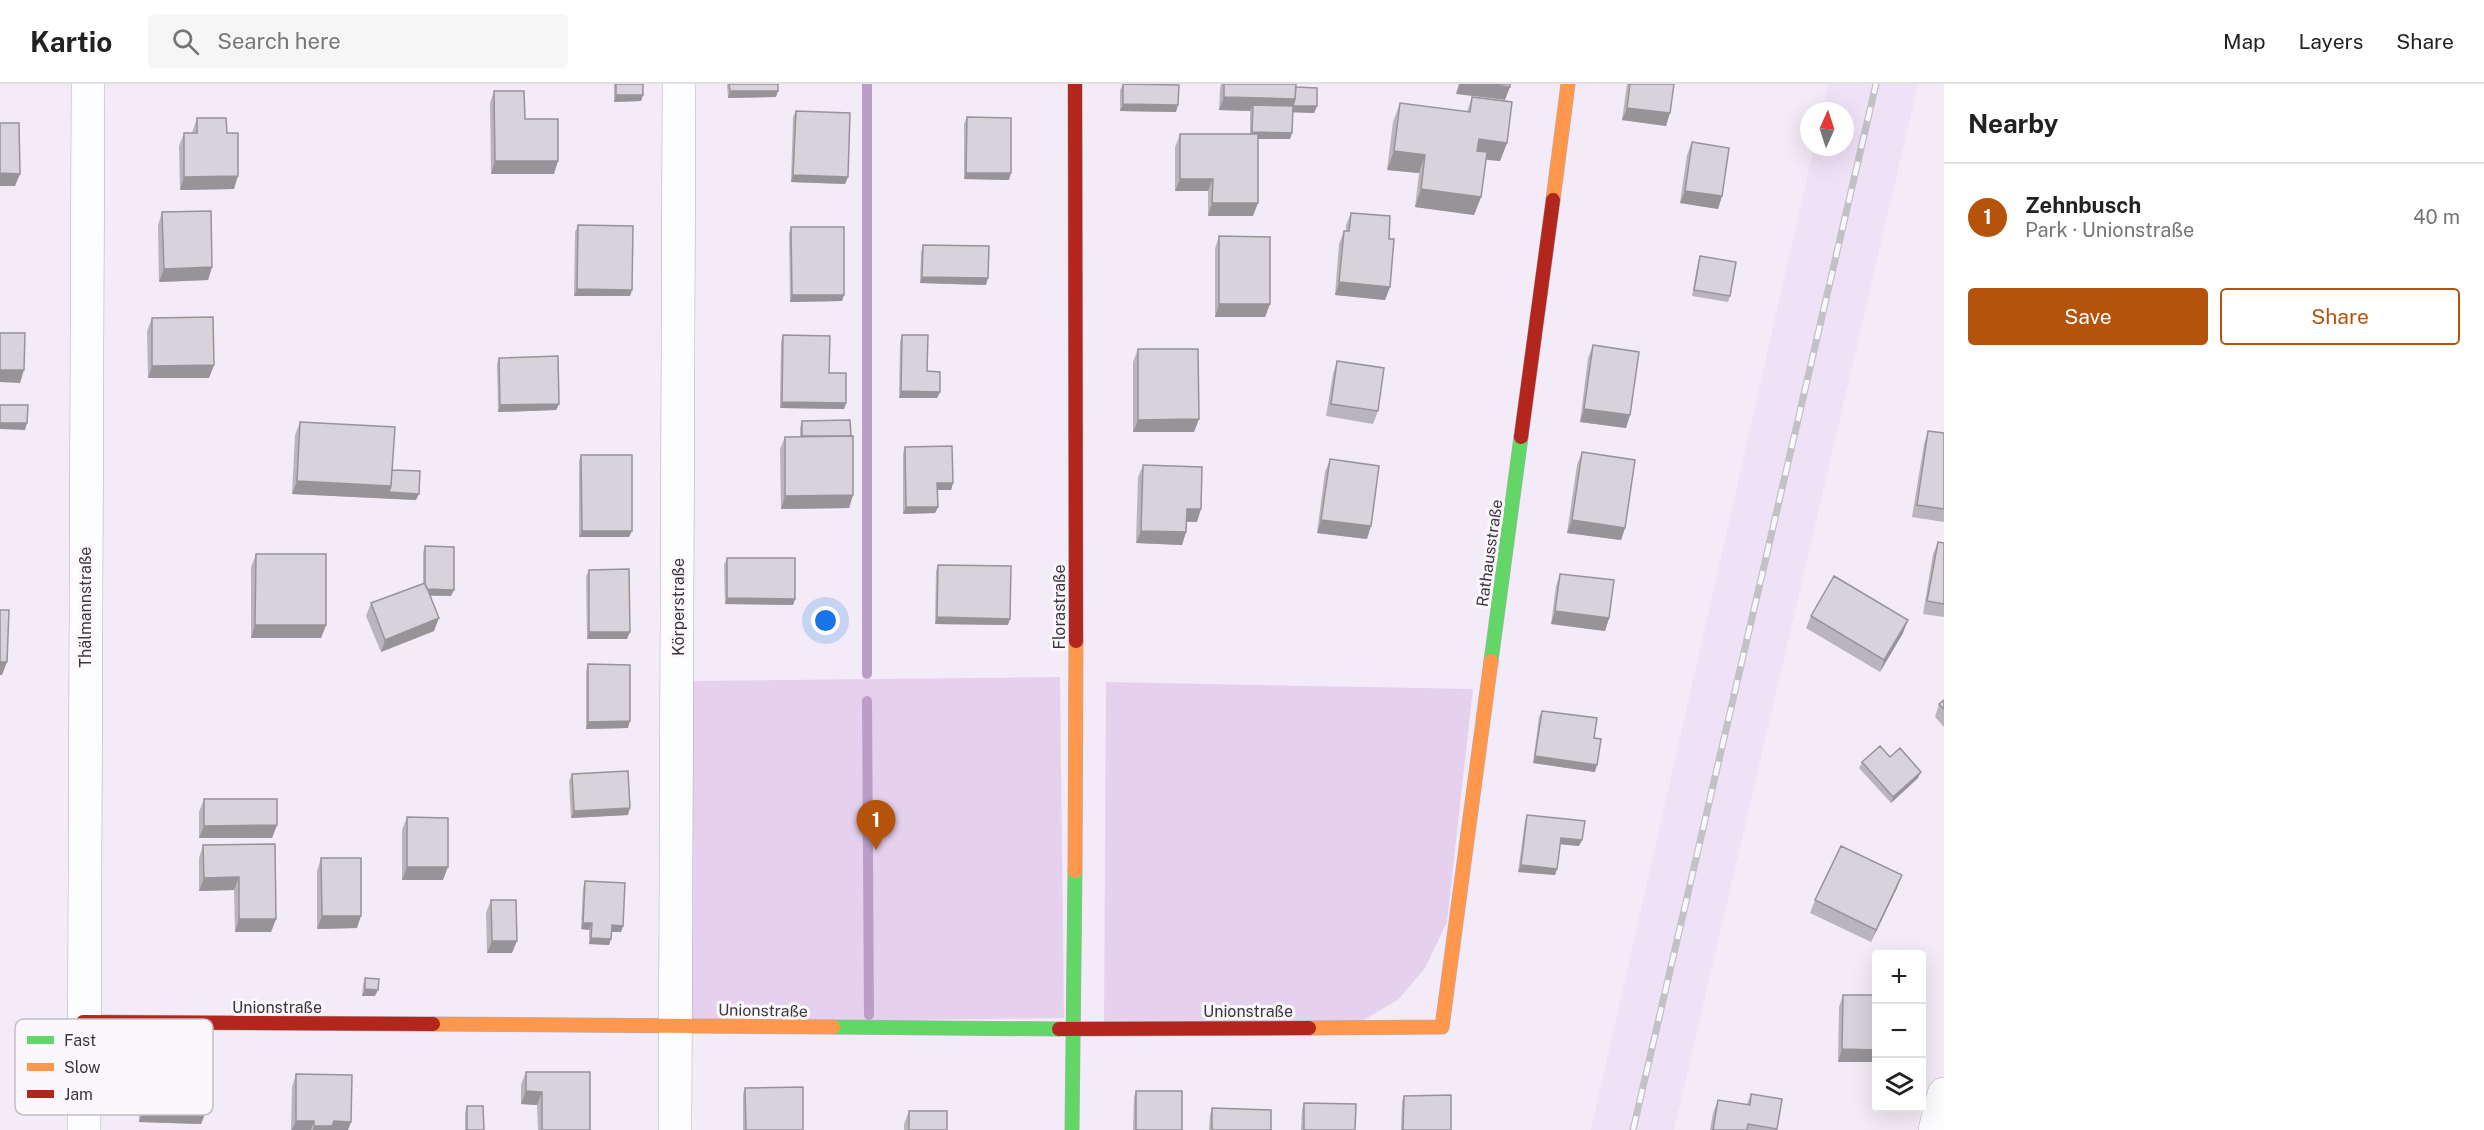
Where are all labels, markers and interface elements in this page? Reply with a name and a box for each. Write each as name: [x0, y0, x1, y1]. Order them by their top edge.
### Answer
search box: [148, 14, 568, 68]
text: Kartio: [30, 25, 112, 58]
icon: search: [169, 25, 202, 58]
text: Search here: [217, 28, 341, 54]
text: Map: [2223, 29, 2266, 54]
text: Layers: [2299, 29, 2363, 54]
text: Share: [2396, 29, 2454, 54]
north arrow: [1800, 102, 1854, 156]
text: Nearby: [1968, 108, 2058, 139]
text: Zehnbusch: [2025, 192, 2141, 218]
text: 1: [1983, 205, 1992, 229]
text: 40 m: [2413, 205, 2460, 229]
text: Park · Unionstraße: [2025, 218, 2194, 242]
button: Save: [1968, 288, 2208, 345]
button: Share: [2220, 288, 2460, 345]
street label: Rathausstraße: [1473, 498, 1506, 608]
street label: Thälmannstraße: [76, 547, 95, 667]
street label: Körperstraße: [669, 558, 688, 656]
street label: Florastraße: [1050, 564, 1069, 650]
your location: [811, 606, 840, 635]
pin: 1: [856, 800, 896, 850]
map controls: [1872, 950, 1926, 1112]
button: +: [1872, 950, 1926, 1004]
street label: Unionstraße: [232, 998, 322, 1017]
street label: Unionstraße: [718, 1000, 808, 1021]
street label: Unionstraße: [1203, 1002, 1293, 1021]
button: −: [1872, 1004, 1926, 1058]
legend: [15, 1019, 213, 1115]
text: Fast: [64, 1031, 96, 1050]
text: Slow: [64, 1058, 101, 1077]
button: layers: [1872, 1058, 1926, 1112]
text: Jam: [64, 1085, 93, 1104]

